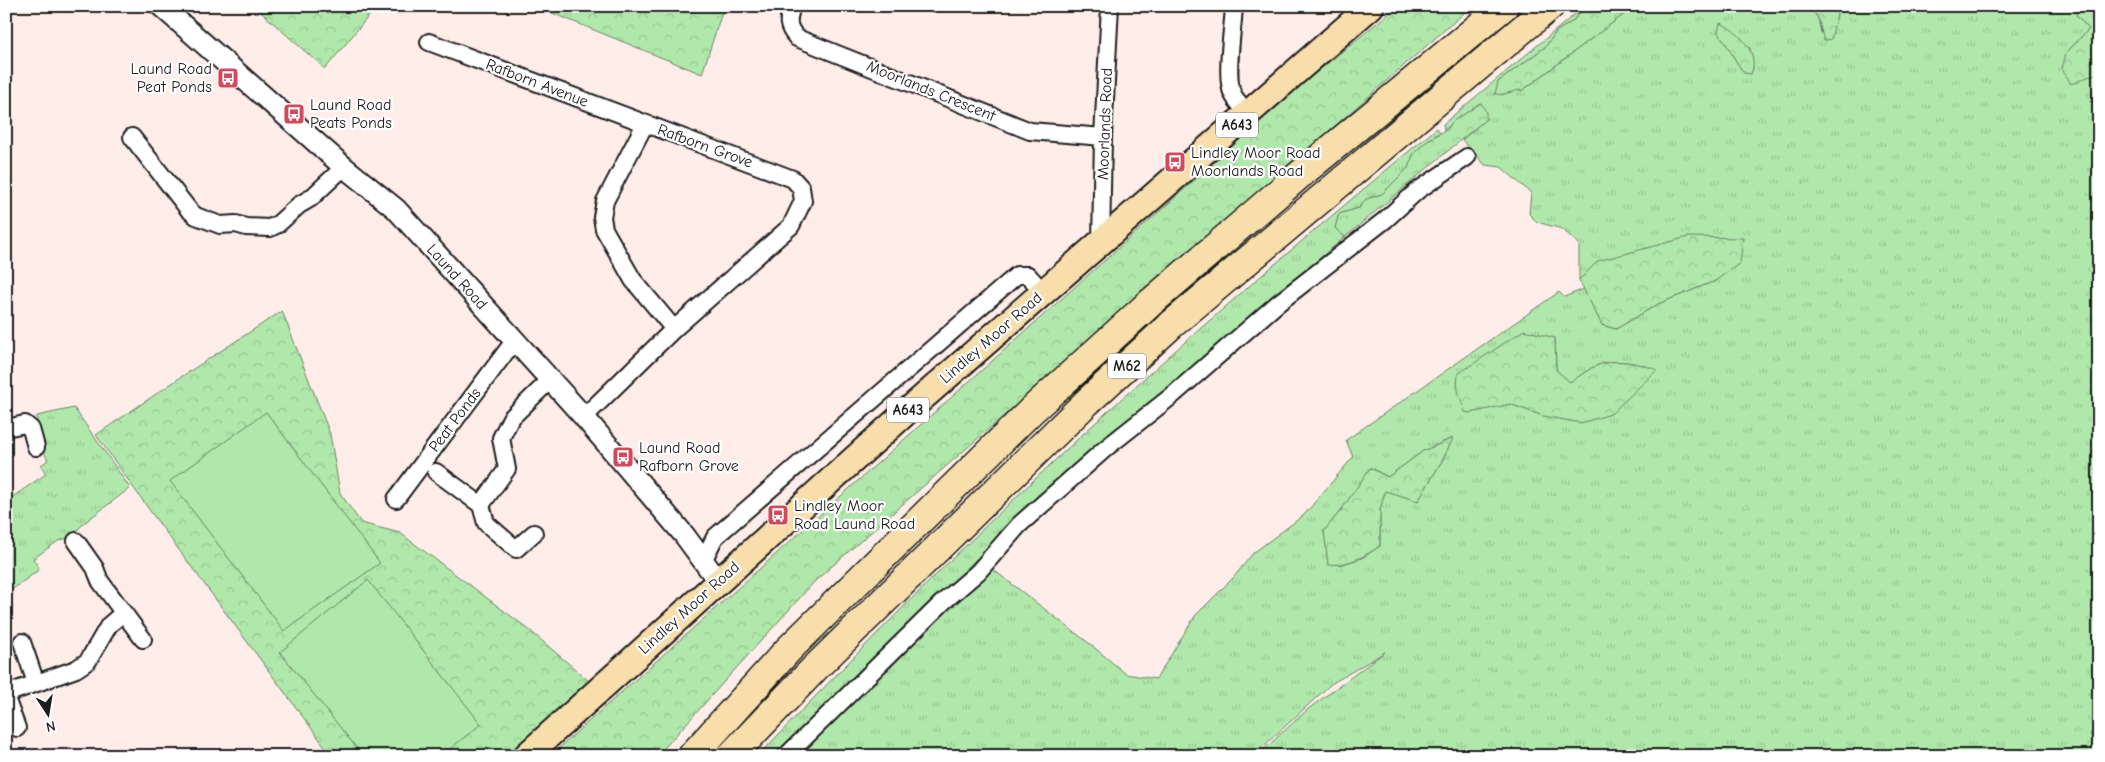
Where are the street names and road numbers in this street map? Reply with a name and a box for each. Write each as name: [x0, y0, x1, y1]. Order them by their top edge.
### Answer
street label: Rafborn Avenue: [483, 55, 591, 111]
street label: Moorlands Crescent: [864, 57, 998, 125]
street label: Moorlands Road: [1094, 68, 1116, 180]
road number: A643: [1216, 112, 1258, 138]
street label: Rafborn Grove: [655, 120, 755, 172]
street label: Laund Road: [423, 241, 491, 313]
street label: Lindley Moor Road: [936, 289, 1046, 387]
road number: M62: [1108, 354, 1146, 378]
street label: Peat Ponds: [425, 384, 485, 455]
road number: A643: [887, 398, 929, 422]
street label: Lindley Moor Road: [635, 558, 743, 658]

